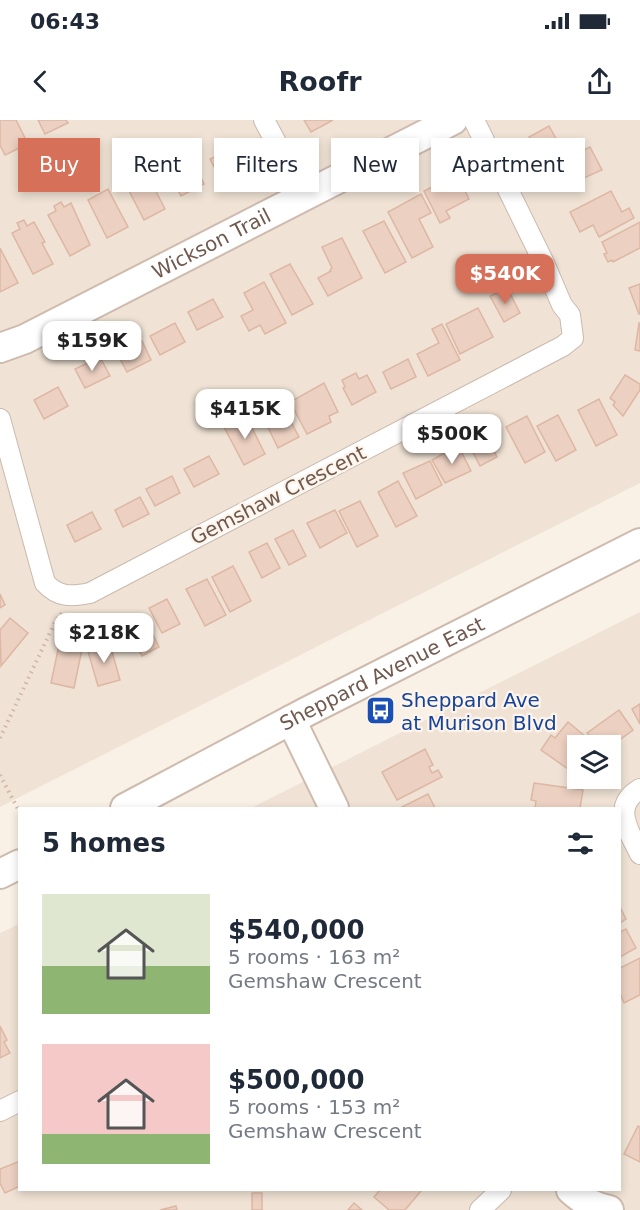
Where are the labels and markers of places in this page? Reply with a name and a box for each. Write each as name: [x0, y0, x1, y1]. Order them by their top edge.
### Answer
pin: $540K: [463, 254, 547, 305]
pin: $159K: [50, 321, 134, 372]
pin: $415K: [203, 389, 287, 440]
pin: $500K: [410, 414, 494, 465]
pin: $218K: [62, 613, 146, 664]
place label: Sheppard Ave at Murison Blvd: [401, 688, 557, 735]
bus stop icon: Sheppard Ave at Murison Blvd: [364, 695, 396, 727]

